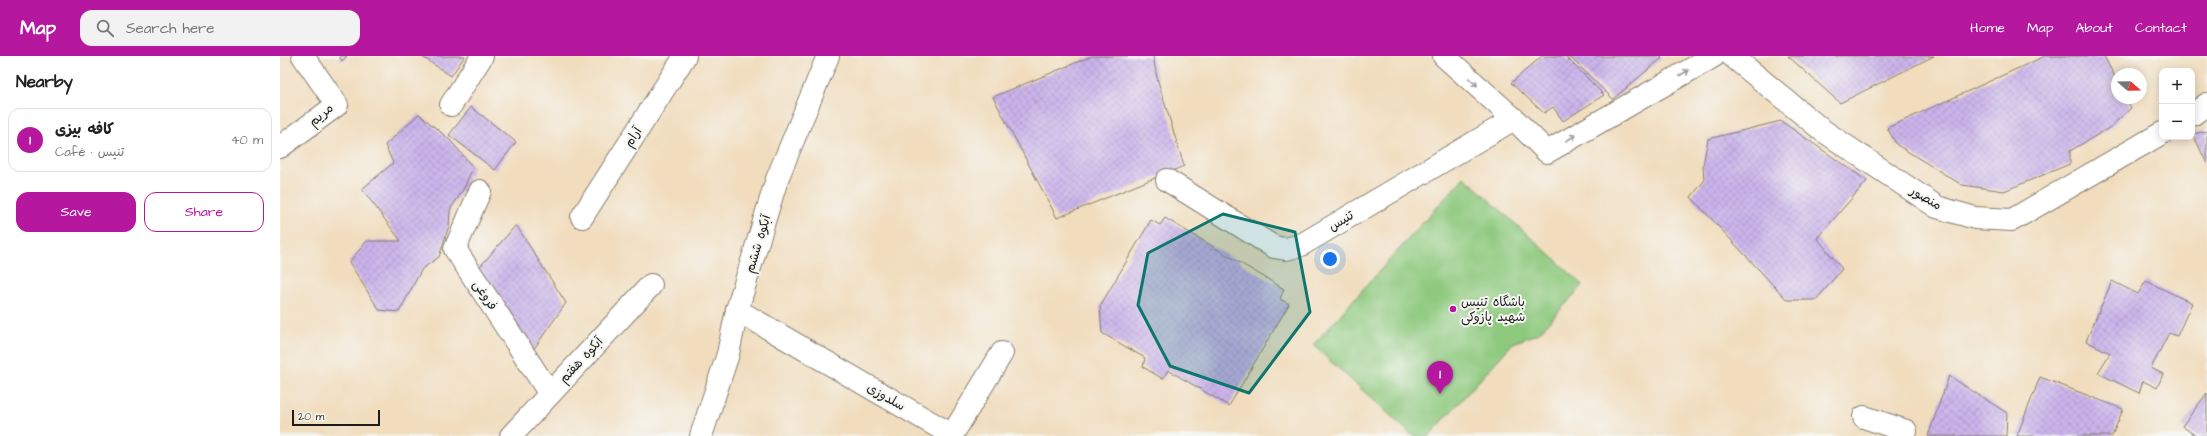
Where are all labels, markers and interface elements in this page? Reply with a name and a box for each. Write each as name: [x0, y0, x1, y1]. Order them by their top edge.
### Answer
search box: [80, 10, 360, 46]
text: Map: [20, 15, 56, 42]
icon: search: [94, 17, 116, 39]
text: Search here: [126, 18, 215, 39]
text: Home: [1970, 18, 2005, 38]
text: Map: [2027, 18, 2053, 38]
text: About: [2075, 18, 2113, 38]
text: Contact: [2135, 18, 2187, 38]
north arrow: [2111, 68, 2147, 104]
map controls: [2159, 68, 2195, 140]
button: +: [2159, 68, 2195, 104]
one-way arrow: [1678, 69, 1690, 77]
text: Nearby: [16, 70, 73, 94]
one-way arrow: [1468, 77, 1478, 87]
street label: مریم: [305, 99, 338, 132]
button: −: [2159, 104, 2195, 140]
text: کافه بیزی: [55, 119, 114, 140]
street label: آرام: [620, 123, 647, 151]
text: 1: [29, 131, 31, 149]
text: 40 m: [231, 131, 263, 149]
one-way arrow: [1565, 134, 1577, 142]
text: Café · تنیس: [55, 143, 124, 161]
street label: منصور: [1906, 181, 1945, 214]
button: Save: [16, 192, 136, 232]
button: Share: [144, 192, 264, 232]
street label: تنیس: [1325, 206, 1357, 236]
street label: آبکوه ششم: [741, 212, 777, 276]
your location: [1320, 249, 1340, 269]
street label: فروغی: [469, 276, 501, 314]
place label: باشگاه تنیس شهید پازوکی: [1461, 293, 1525, 326]
marker: باشگاه تنیس شهید پازوکی: [1448, 304, 1458, 314]
street label: آبکوه هفتم: [555, 332, 608, 388]
pin: 1: [1427, 361, 1453, 394]
street label: سلدوزی: [863, 379, 909, 415]
scale bar: [292, 408, 380, 427]
text: 20 m: [298, 409, 324, 424]

